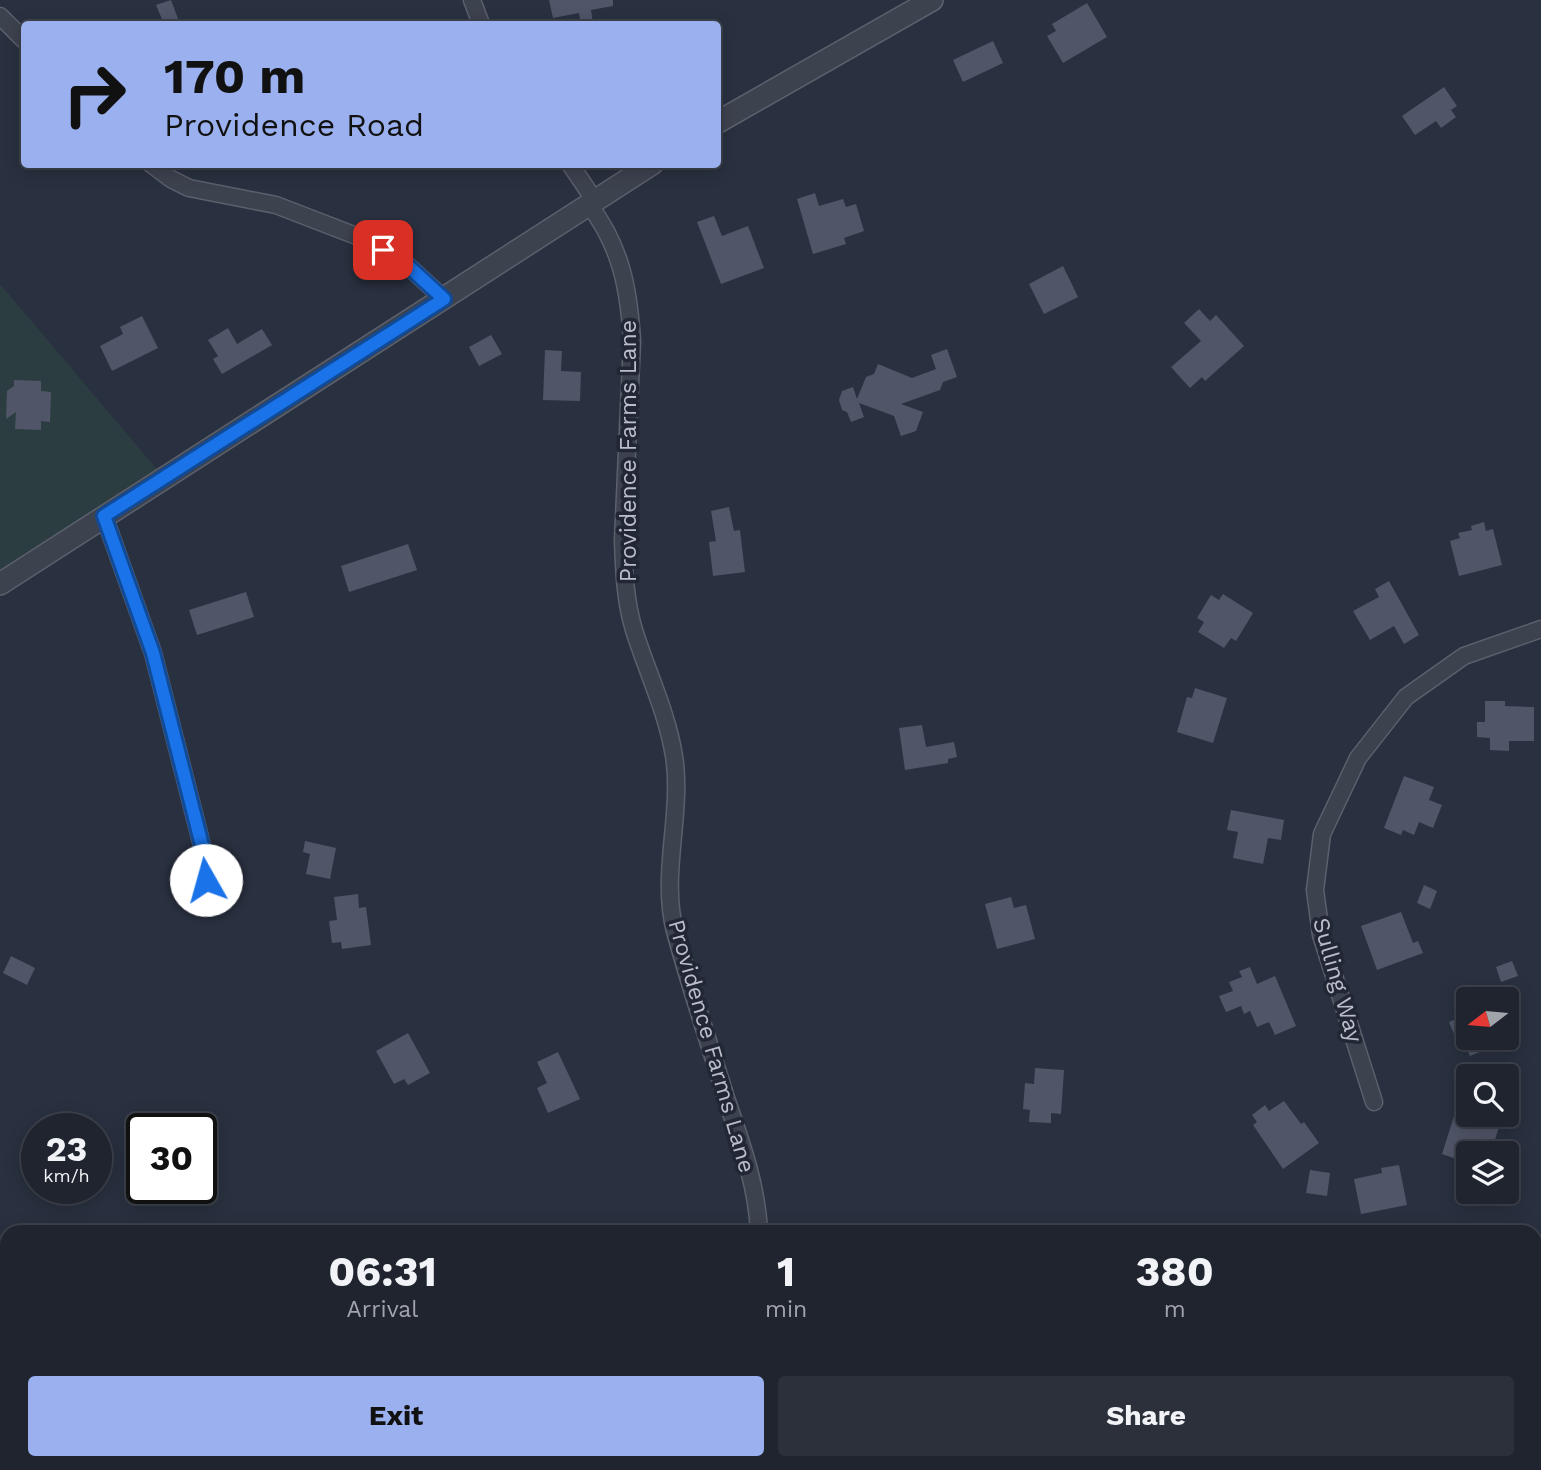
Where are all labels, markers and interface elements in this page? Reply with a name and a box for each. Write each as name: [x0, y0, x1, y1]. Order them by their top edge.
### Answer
text: 170 m: [164, 47, 305, 105]
icon: right: [49, 49, 140, 140]
text: Providence Road: [164, 106, 424, 144]
pin: [353, 220, 413, 280]
icon: arrive: [364, 231, 402, 269]
street label: Providence Farms Lane: [615, 320, 642, 582]
position arrow: [169, 843, 243, 917]
street label: Sulling Way: [1307, 915, 1368, 1046]
street label: Providence Farms Lane: [662, 916, 761, 1176]
north arrow: [1456, 987, 1519, 1050]
map controls: [1456, 987, 1519, 1204]
button: search: [1456, 1064, 1519, 1127]
speed limit sign: 30: [126, 1113, 217, 1204]
text: 23: [46, 1128, 87, 1170]
button: layers: [1456, 1141, 1519, 1204]
text: km/h: [43, 1165, 90, 1186]
text: 06:31: [328, 1247, 437, 1296]
text: 1: [777, 1247, 795, 1296]
text: 380: [1135, 1247, 1214, 1296]
text: Arrival: [347, 1296, 418, 1323]
text: min: [765, 1296, 807, 1323]
text: m: [1164, 1296, 1186, 1323]
button: Exit: [28, 1376, 764, 1456]
button: Share: [778, 1376, 1514, 1456]

